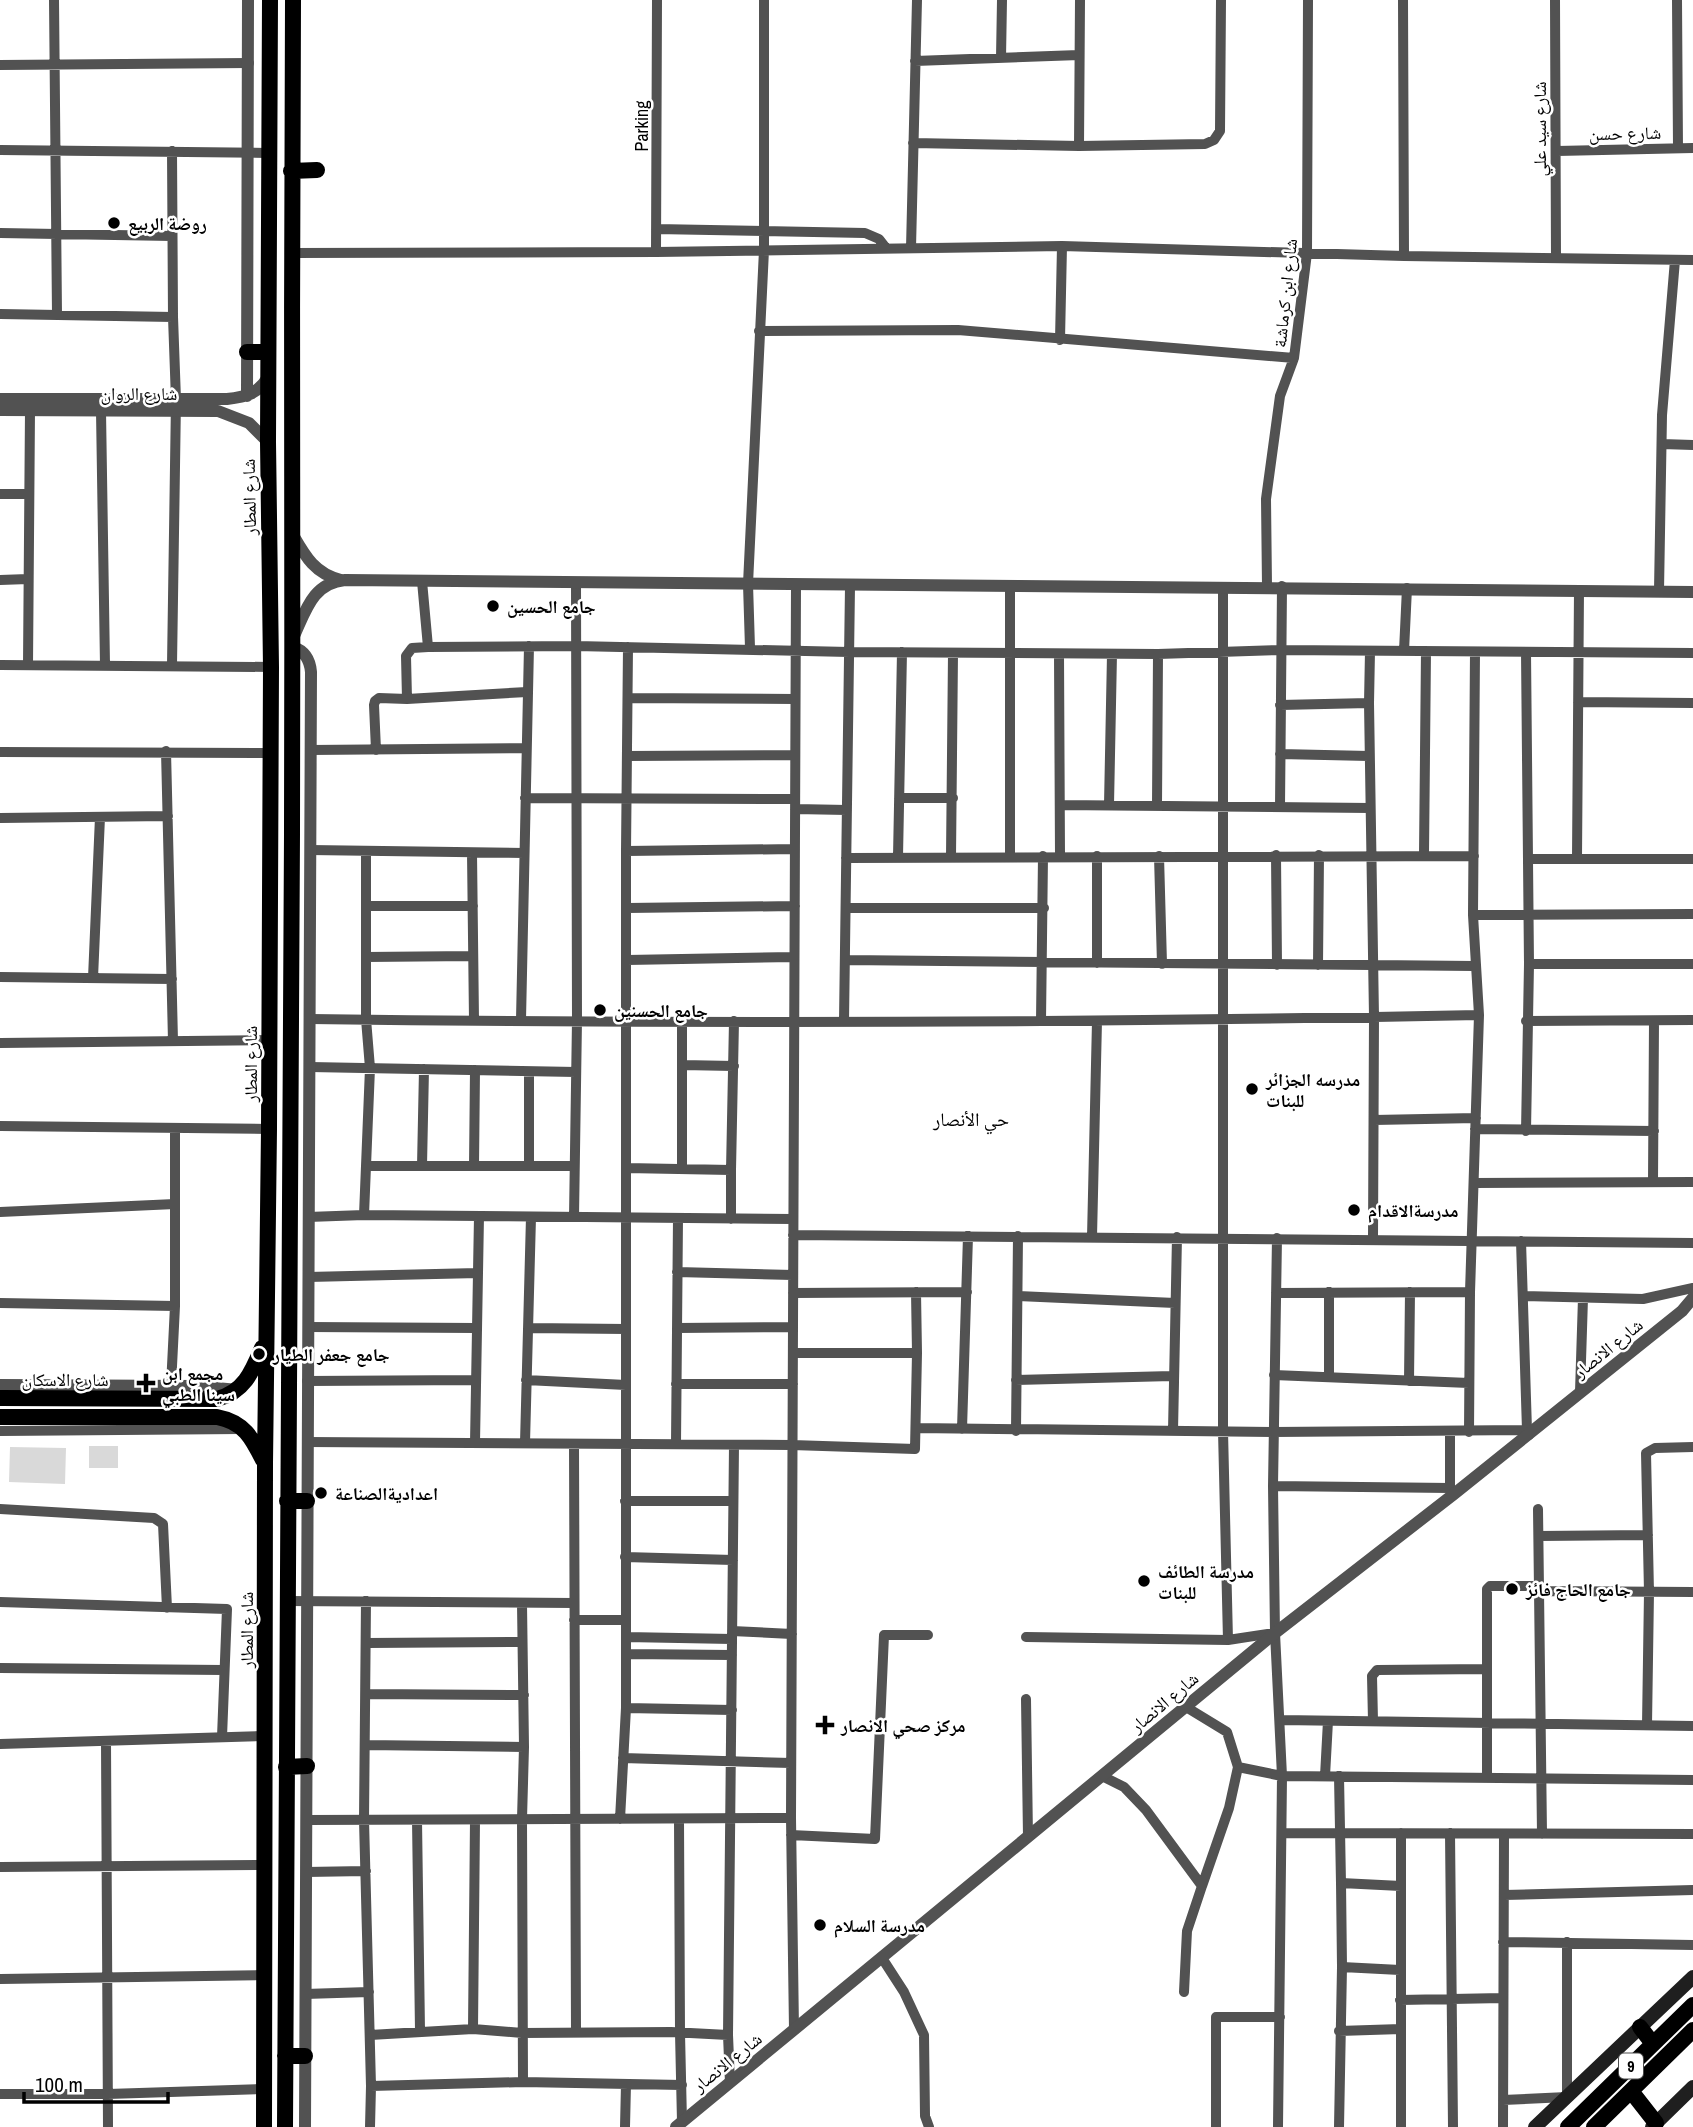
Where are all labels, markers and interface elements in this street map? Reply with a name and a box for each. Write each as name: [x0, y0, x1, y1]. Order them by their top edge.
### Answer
street label: شارع سيد علي: [1527, 81, 1554, 177]
street label: Parking: [629, 100, 654, 151]
street label: شارع حسن: [1589, 120, 1661, 146]
place label: روضة الربيع: [128, 211, 207, 236]
marker: روضة الربيع: [106, 215, 122, 231]
street label: شارع ابن كرماشة: [1267, 237, 1303, 349]
street label: شارع الروان: [101, 381, 177, 406]
street label: شارع المطار: [236, 458, 262, 537]
place label: جامع الحسين: [507, 594, 596, 619]
marker: جامع الحسين: [485, 598, 501, 614]
place label: جامع الحسنين: [614, 998, 708, 1023]
marker: جامع الحسنين: [592, 1002, 608, 1018]
street label: شارع المطار: [238, 1026, 263, 1103]
place label: مدرسه الجزائر للبنات: [1265, 1067, 1360, 1113]
marker: مدرسه الجزائر للبنات: [1244, 1081, 1260, 1097]
district label: حي الأنصار: [932, 1106, 1009, 1135]
place label: مدرسةالاقدام: [1368, 1198, 1459, 1223]
marker: مدرسةالاقدام: [1346, 1202, 1362, 1218]
street label: شارع الانصار: [1567, 1312, 1648, 1384]
place label: جامع جعفر الطيار: [272, 1342, 390, 1367]
marker: جامع جعفر الطيار: [251, 1346, 267, 1362]
place label: مجمع ابن سينا الطبي: [162, 1361, 235, 1409]
street label: شارع الاسكان: [21, 1367, 109, 1392]
marker: مجمع ابن سينا الطبي: [136, 1373, 156, 1393]
place label: اعداديةالصناعة: [335, 1481, 438, 1506]
marker: اعداديةالصناعة: [313, 1485, 329, 1501]
place label: مدرسة الطائف للبنات: [1158, 1559, 1254, 1605]
marker: مدرسة الطائف للبنات: [1136, 1573, 1152, 1589]
place label: جامع الحاج فائز: [1525, 1577, 1631, 1602]
marker: جامع الحاج فائز: [1504, 1581, 1520, 1597]
street label: شارع المطار: [234, 1592, 259, 1669]
street label: شارع الانصار: [1124, 1666, 1204, 1739]
place label: مركز صحي الانصار: [840, 1713, 966, 1740]
marker: مركز صحي الانصار: [815, 1715, 835, 1735]
place label: مدرسة السلام: [834, 1913, 925, 1938]
marker: مدرسة السلام: [812, 1917, 828, 1933]
street label: شارع الانصار: [686, 2026, 767, 2098]
road number: 9: [1619, 2054, 1643, 2078]
scale bar: [24, 2060, 168, 2104]
text: 100 m: [35, 2070, 83, 2099]

